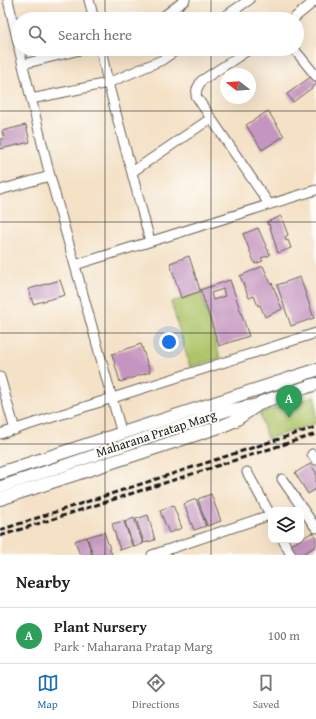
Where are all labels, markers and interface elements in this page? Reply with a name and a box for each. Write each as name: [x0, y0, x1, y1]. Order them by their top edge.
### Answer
search box: [12, 12, 304, 56]
icon: search: [26, 23, 48, 45]
text: Search here: [58, 24, 132, 45]
north arrow: [220, 68, 256, 104]
your location: [159, 332, 179, 352]
pin: A: [276, 385, 302, 418]
street label: Maharana Pratap Marg: [94, 405, 219, 462]
map controls: [268, 507, 304, 543]
button: layers: [268, 507, 304, 543]
text: Nearby: [16, 569, 70, 594]
text: Plant Nursery: [54, 616, 147, 637]
text: A: [25, 626, 33, 645]
text: 100 m: [268, 626, 300, 645]
text: Park · Maharana Pratap Marg: [54, 637, 213, 656]
tab: Map: [37, 672, 59, 712]
tab: Directions: [132, 672, 179, 712]
tab: Saved: [253, 672, 279, 712]

